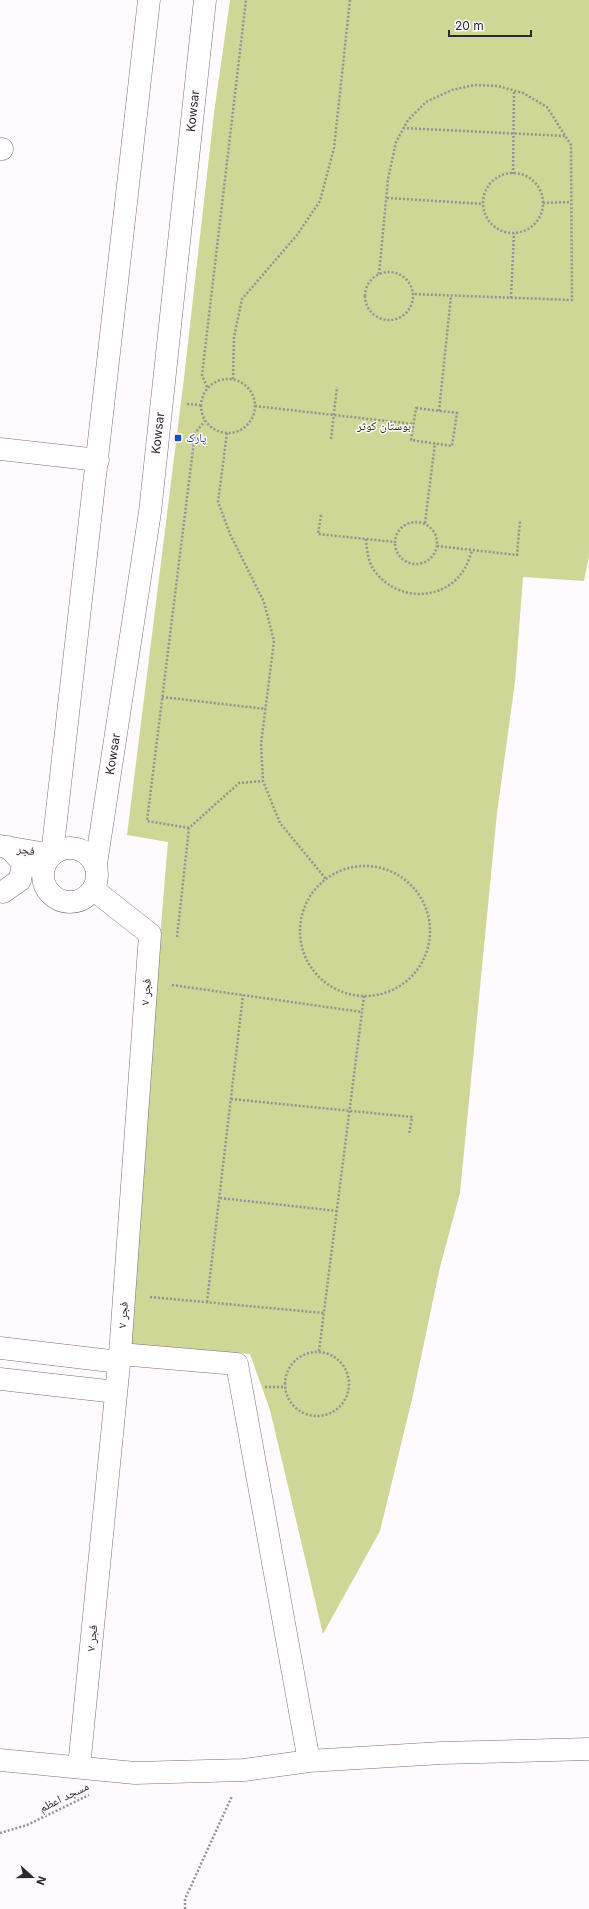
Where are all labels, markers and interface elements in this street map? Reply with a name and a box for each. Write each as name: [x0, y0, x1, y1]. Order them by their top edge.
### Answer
scale bar: [449, 12, 531, 38]
text: 20 m: [455, 18, 484, 33]
street label: Kowsar: [183, 89, 202, 133]
street label: Kowsar: [148, 411, 167, 455]
park label: بوستان کوثر: [356, 418, 411, 433]
place label: پارک: [186, 430, 207, 445]
marker: پارک: [173, 433, 183, 443]
street label: Kowsar: [102, 732, 123, 776]
street label: فجر: [15, 840, 36, 859]
street label: فجر ۷: [137, 978, 154, 1006]
street label: فجر ۷: [114, 1301, 131, 1329]
street label: فجر ۷: [83, 1624, 100, 1652]
street label: مسجد اعظم: [37, 1778, 91, 1816]
north arrow: [12, 1857, 52, 1897]
text: N: [33, 1874, 49, 1887]

